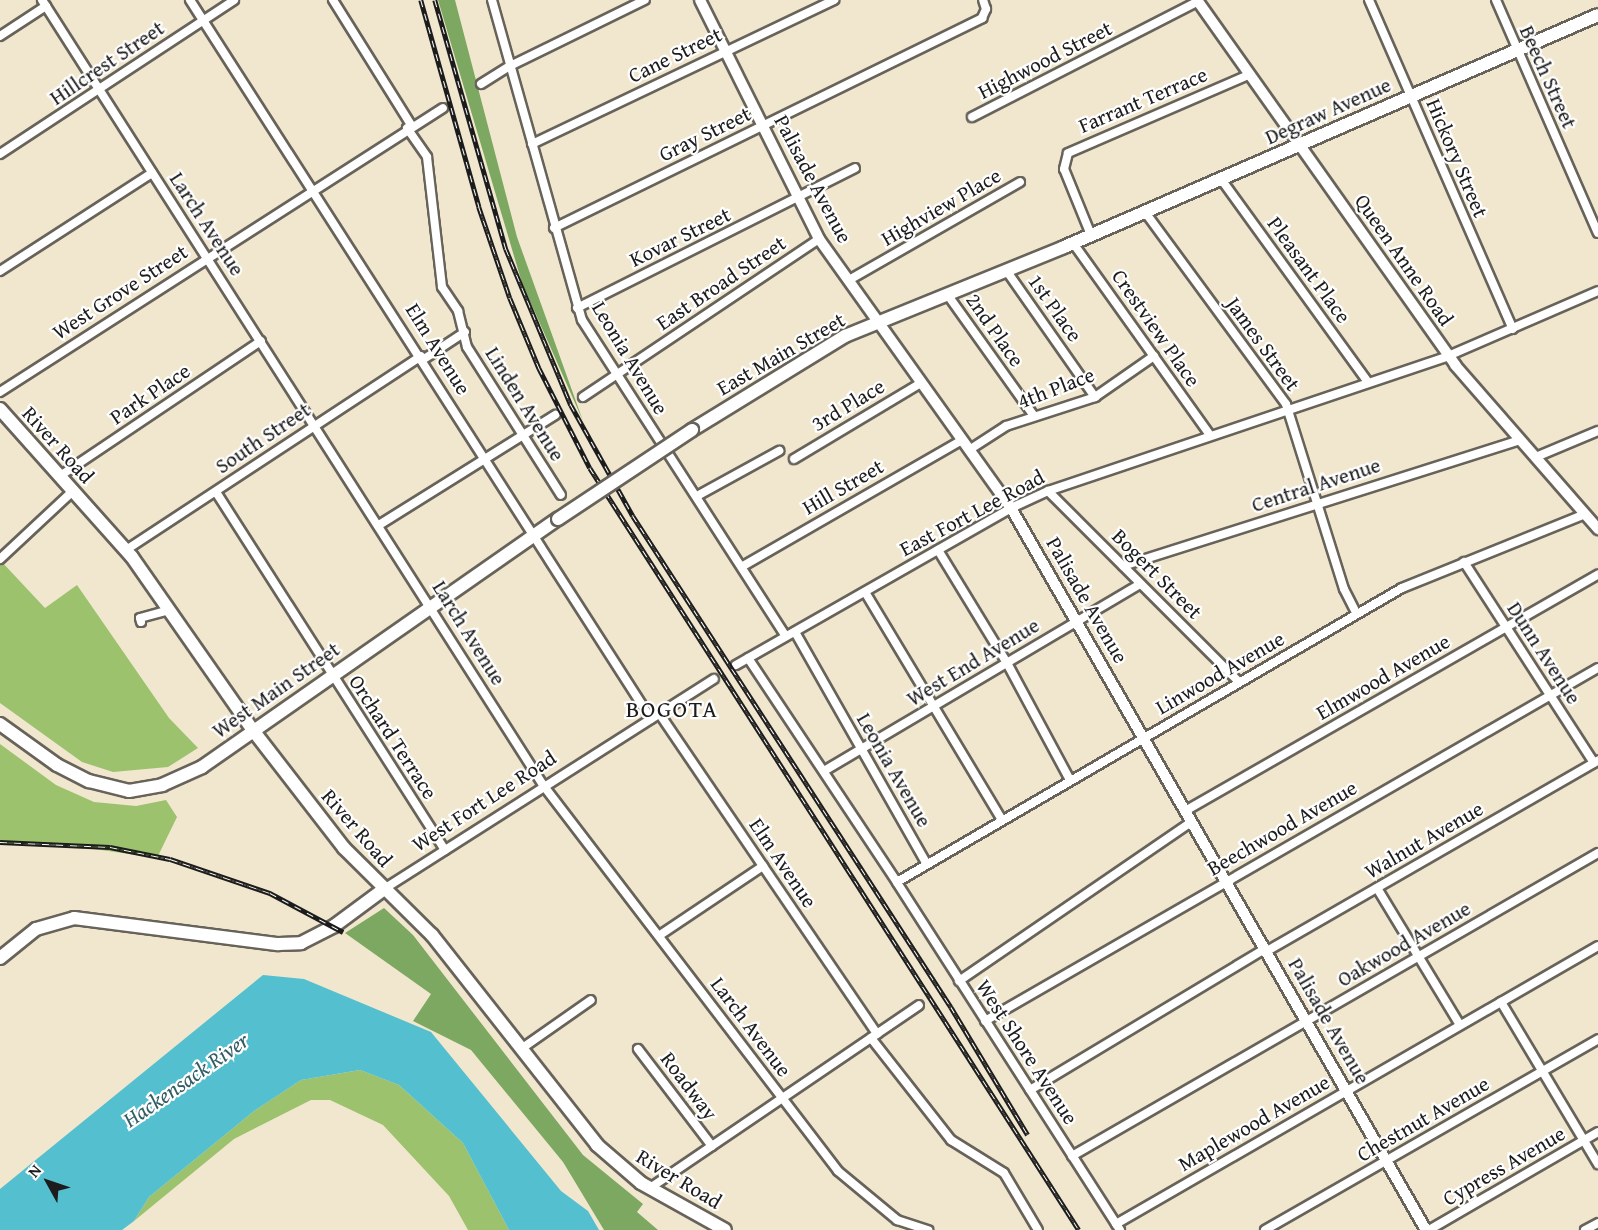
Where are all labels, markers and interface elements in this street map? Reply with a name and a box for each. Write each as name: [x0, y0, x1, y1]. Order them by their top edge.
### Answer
street label: Hillcrest Street: [45, 15, 169, 111]
street label: Highwood Street: [974, 15, 1116, 105]
street label: Cane Street: [624, 22, 726, 88]
street label: Beech Street: [1514, 22, 1582, 132]
street label: Farrant Terrace: [1075, 62, 1211, 138]
street label: Degraw Avenue: [1261, 72, 1395, 150]
street label: Hickory Street: [1421, 95, 1493, 221]
street label: Gray Street: [655, 101, 755, 167]
street label: Palisade Avenue: [769, 111, 857, 247]
street label: Highview Place: [877, 163, 1005, 251]
street label: Larch Avenue: [164, 167, 250, 281]
street label: Queen Anne Road: [1349, 189, 1459, 331]
street label: Kovar Street: [625, 202, 735, 272]
street label: Pleasant Place: [1262, 212, 1356, 328]
street label: East Broad Street: [651, 230, 791, 336]
street label: West Grove Street: [48, 239, 192, 345]
street label: Crestview Place: [1106, 265, 1206, 391]
street label: 1st Place: [1023, 269, 1087, 347]
street label: 2nd Place: [961, 288, 1029, 372]
street label: James Street: [1221, 292, 1305, 396]
street label: Leonia Avenue: [586, 297, 674, 419]
street label: Elm Avenue: [400, 299, 476, 399]
street label: East Main Street: [713, 307, 849, 401]
street label: Linden Avenue: [480, 342, 570, 466]
street label: Park Place: [105, 358, 195, 430]
street label: 4th Place: [1014, 362, 1098, 414]
street label: 3rd Place: [807, 373, 889, 437]
street label: South Street: [211, 397, 315, 479]
street label: River Road: [17, 401, 99, 489]
street label: Central Avenue: [1248, 452, 1384, 518]
street label: Hill Street: [798, 454, 888, 520]
street label: East Fort Lee Road: [895, 464, 1049, 562]
street label: Bogert Street: [1107, 524, 1207, 624]
street label: Palisade Avenue: [1041, 532, 1133, 668]
street label: Larch Avenue: [427, 576, 511, 690]
street label: Dunn Avenue: [1502, 597, 1586, 709]
street label: West End Avenue: [902, 613, 1044, 711]
street label: Linwood Avenue: [1151, 626, 1289, 720]
street label: Elmwood Avenue: [1312, 629, 1454, 725]
street label: West Main Street: [207, 637, 345, 743]
street label: Orchard Terrace: [343, 670, 443, 804]
district label: BOGOTA: [626, 695, 718, 723]
street label: Leonia Avenue: [851, 708, 937, 832]
street label: West Fort Lee Road: [407, 745, 561, 857]
street label: Beechwood Avenue: [1203, 775, 1361, 881]
street label: River Road: [316, 784, 398, 872]
street label: Walnut Avenue: [1360, 796, 1488, 884]
street label: Elm Avenue: [744, 813, 822, 913]
street label: Oakwood Avenue: [1333, 896, 1475, 992]
street label: Palisade Avenue: [1283, 953, 1375, 1089]
street label: Larch Avenue: [705, 972, 797, 1082]
street label: West Shore Avenue: [971, 975, 1083, 1129]
water label: Hackensack River: [118, 1027, 254, 1133]
street label: Roadway: [655, 1047, 723, 1125]
street label: Maplewood Avenue: [1174, 1069, 1334, 1177]
street label: Chestnut Avenue: [1352, 1071, 1494, 1167]
street label: Cypress Avenue: [1438, 1121, 1570, 1211]
street label: River Road: [632, 1144, 726, 1214]
north arrow: [18, 1152, 78, 1212]
text: N: [22, 1159, 47, 1182]

